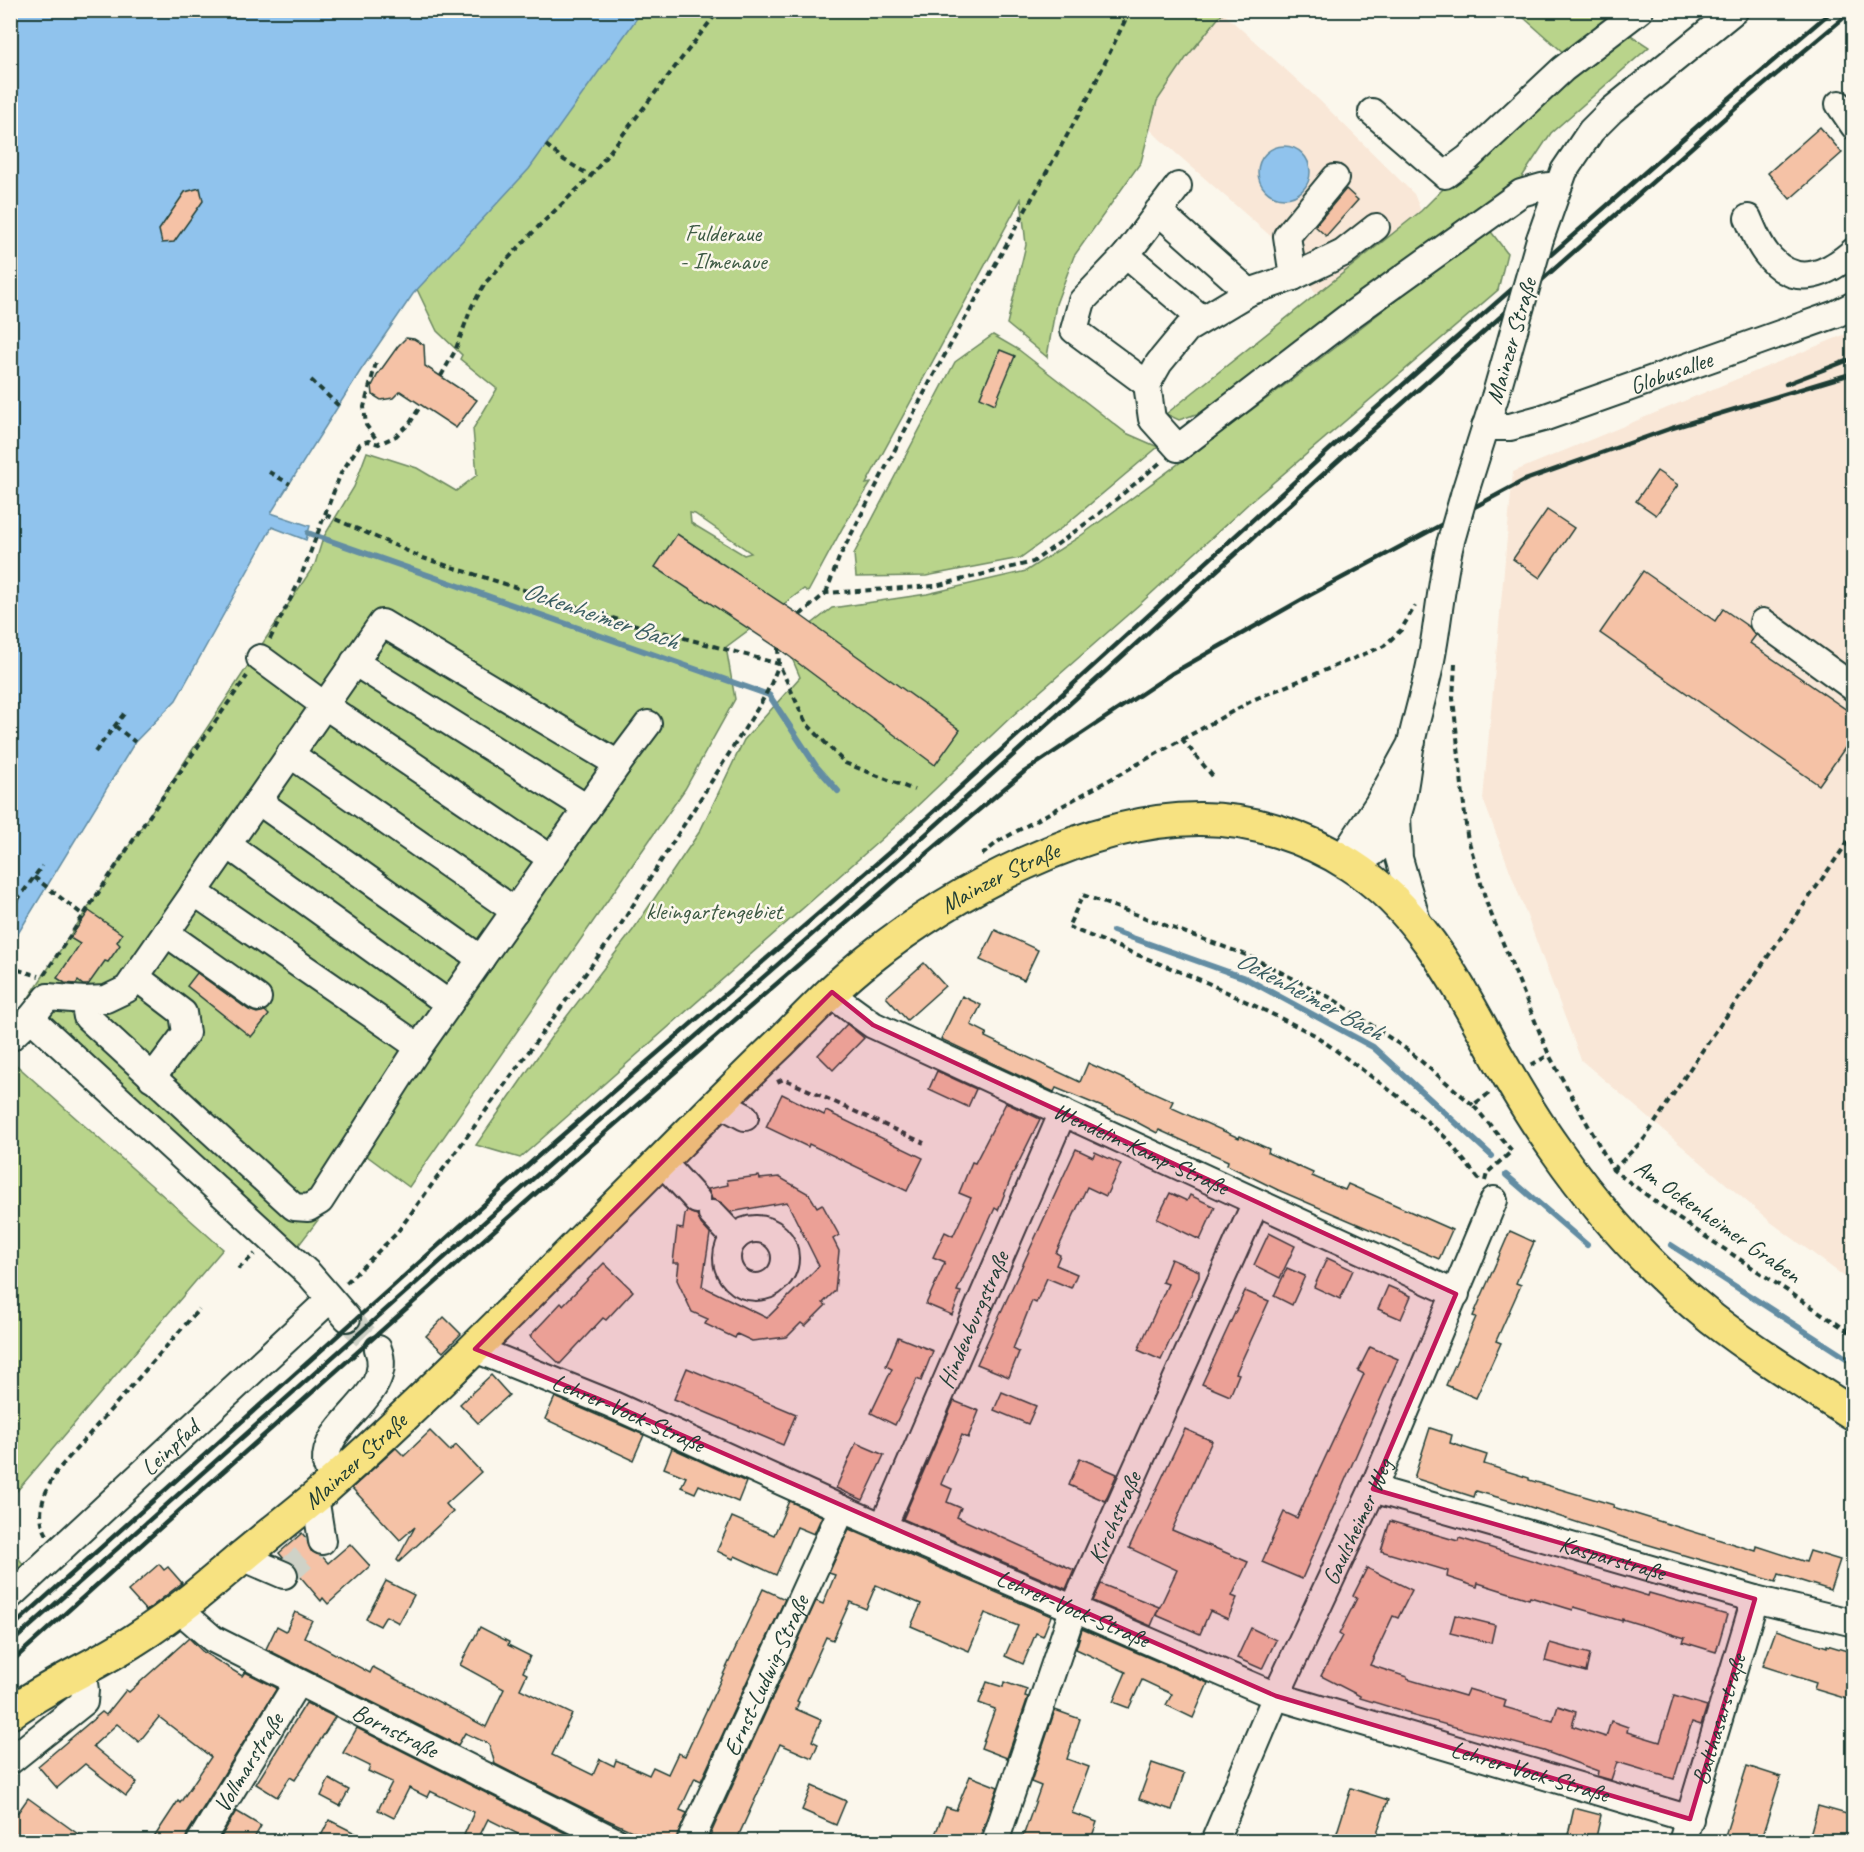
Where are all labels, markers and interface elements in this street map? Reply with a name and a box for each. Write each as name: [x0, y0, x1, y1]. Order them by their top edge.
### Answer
park label: Fulderaue - Ilmenaue: [679, 218, 769, 276]
street label: Mainzer Straße: [1479, 273, 1544, 407]
street label: Globusallee: [1626, 343, 1718, 401]
water label: Ockenheimer Bach: [519, 573, 685, 658]
street label: Mainzer Straße: [935, 834, 1066, 920]
park label: kleingartengebiet: [646, 896, 784, 926]
water label: Ockenheimer Bach: [1230, 943, 1391, 1049]
street label: Wendelin-Kamp-Straße: [1049, 1095, 1235, 1203]
street label: Am Ockenheimer Graben: [1629, 1152, 1808, 1290]
street label: Hindenburgstraße: [930, 1245, 1017, 1393]
street label: Lehrer-Vock-Straße: [548, 1367, 711, 1460]
street label: Mainzer Straße: [298, 1405, 415, 1516]
street label: Leinpfad: [134, 1411, 208, 1482]
street label: Gaulsheimer Weg: [1315, 1453, 1400, 1590]
street label: Kirchstraße: [1081, 1465, 1149, 1568]
street label: Kasparstraße: [1556, 1528, 1671, 1588]
street label: Lehrer-Vock-Straße: [992, 1562, 1156, 1656]
street label: Ernst-Ludwig-Straße: [716, 1588, 817, 1761]
street label: Balthasarstraße: [1685, 1648, 1753, 1788]
street label: Bornstraße: [347, 1696, 445, 1766]
street label: Vollmarstraße: [207, 1705, 291, 1818]
street label: Lehrer-Vock-Straße: [1447, 1734, 1615, 1810]

